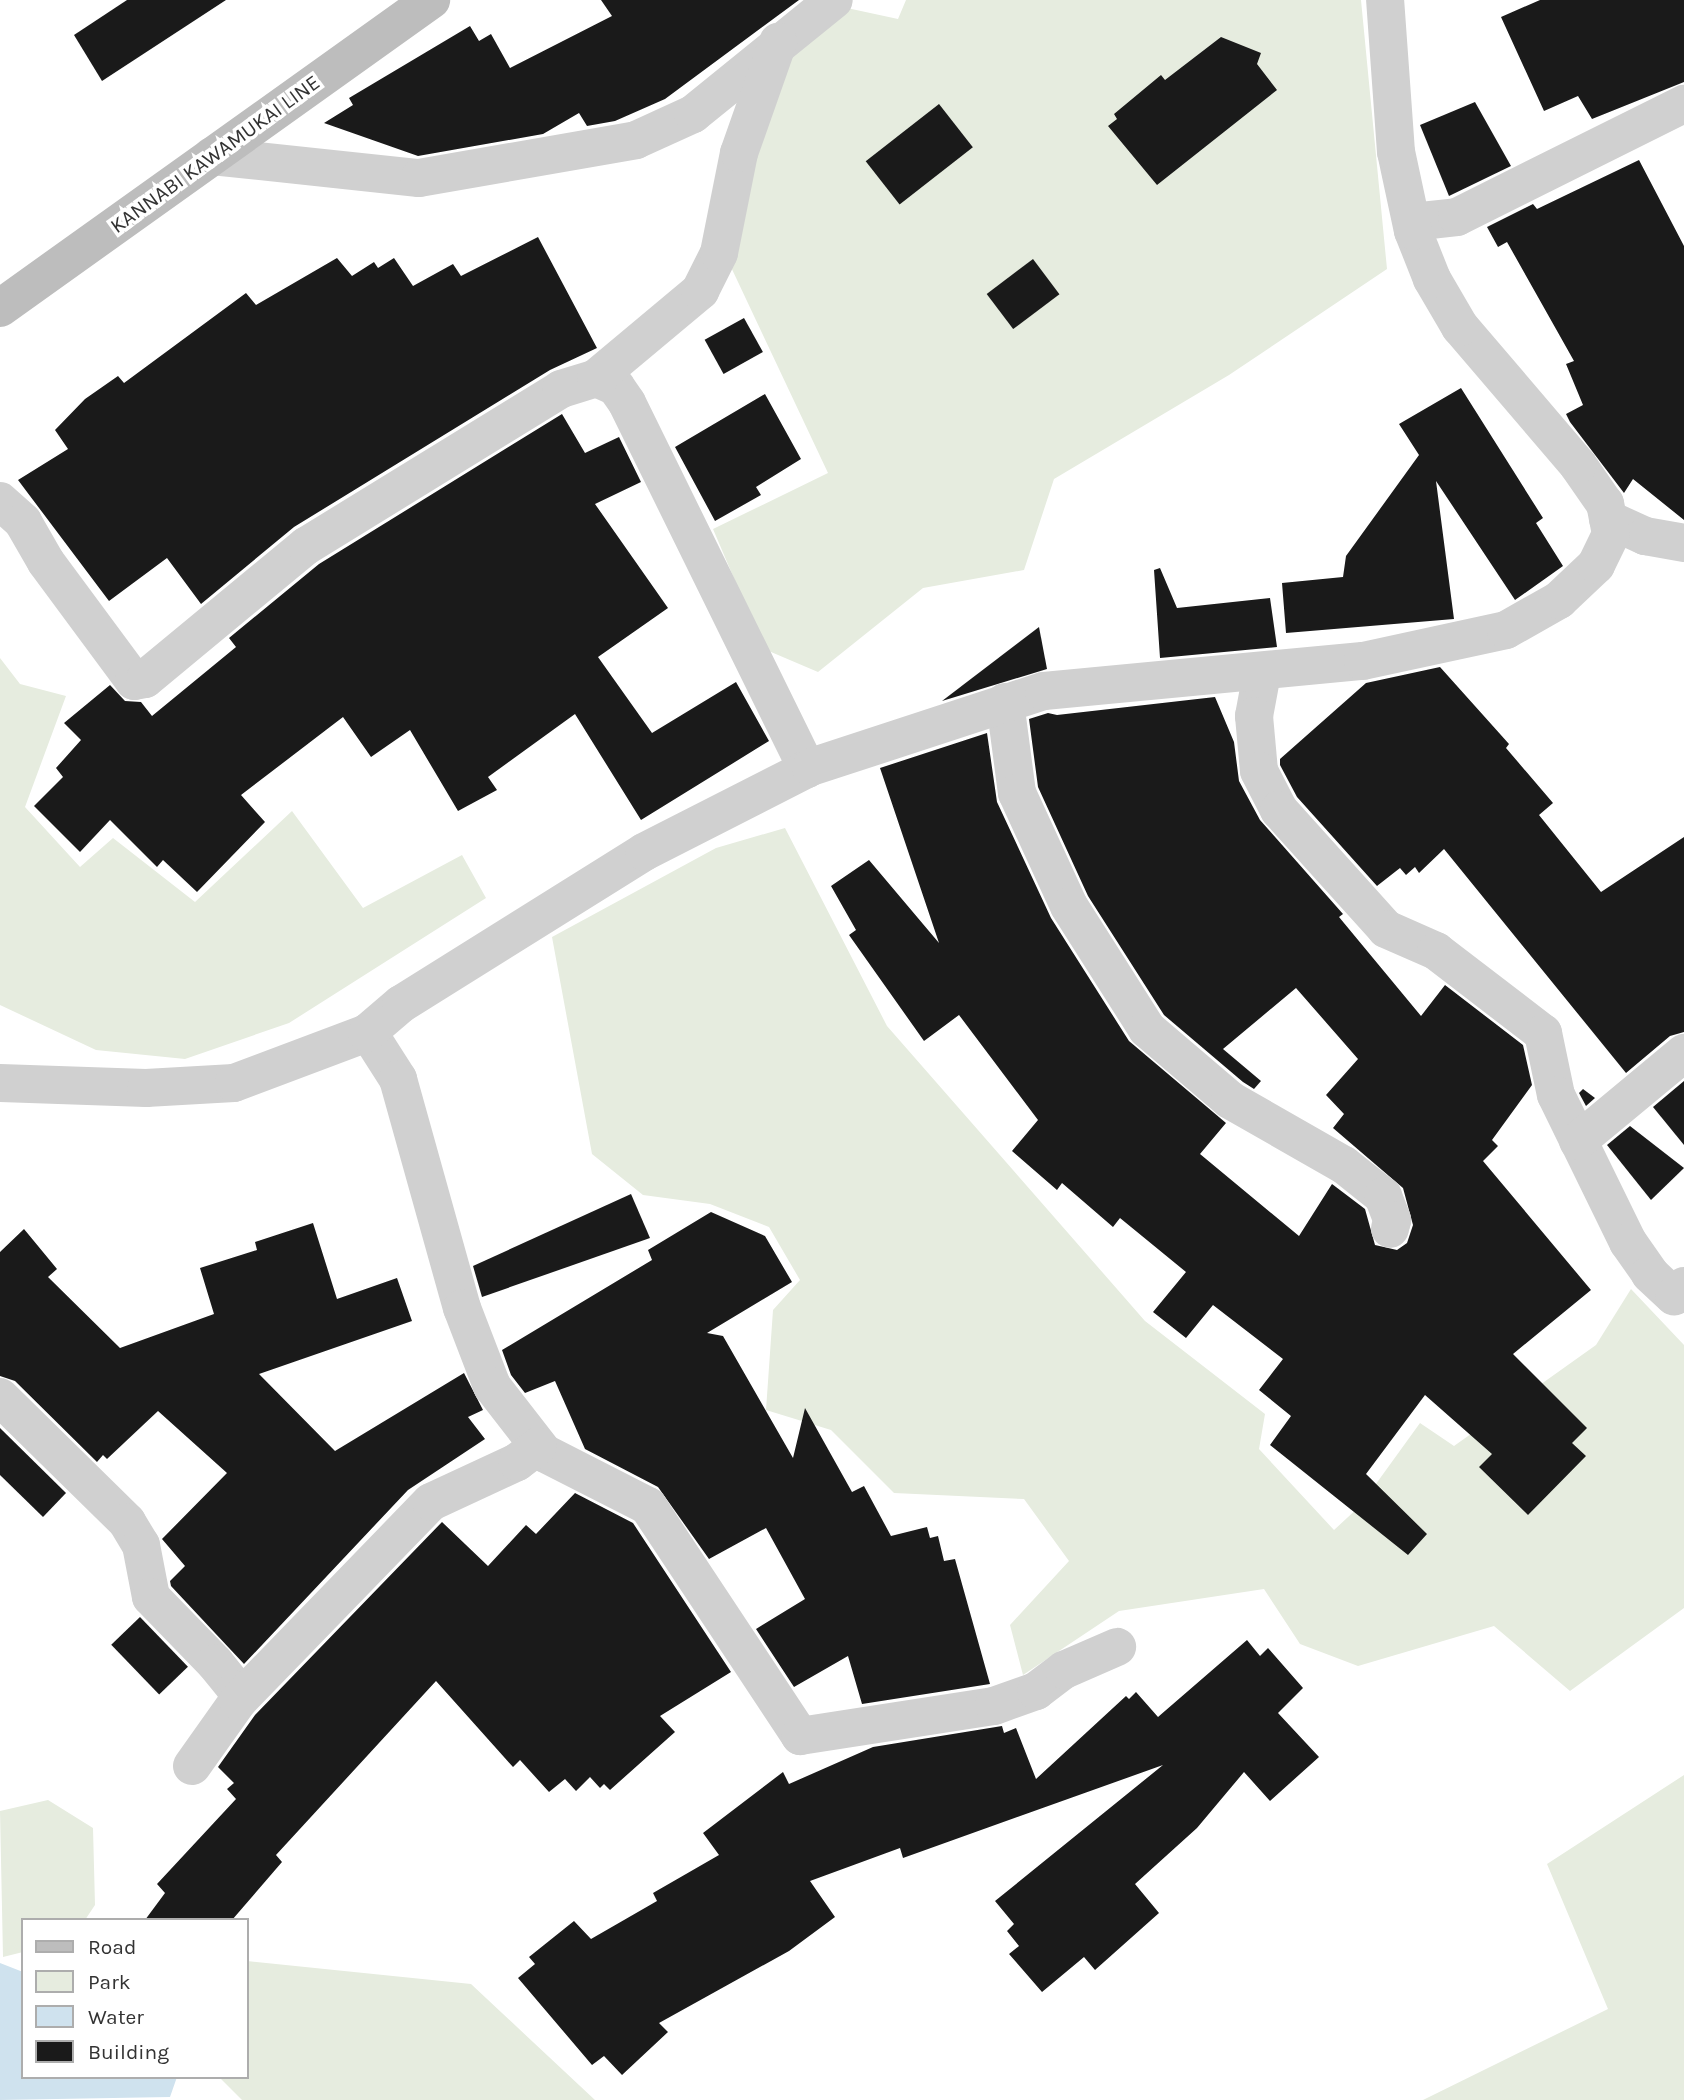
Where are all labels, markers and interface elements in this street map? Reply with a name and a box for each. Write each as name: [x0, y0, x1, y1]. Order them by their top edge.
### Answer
street label: KANNABI KAWAMUKAI LINE: [105, 69, 325, 239]
legend: [21, 1918, 248, 2079]
text: Road: [88, 1935, 136, 1959]
text: Park: [88, 1970, 131, 1994]
text: Water: [88, 2005, 144, 2029]
text: Building: [88, 2040, 169, 2064]

